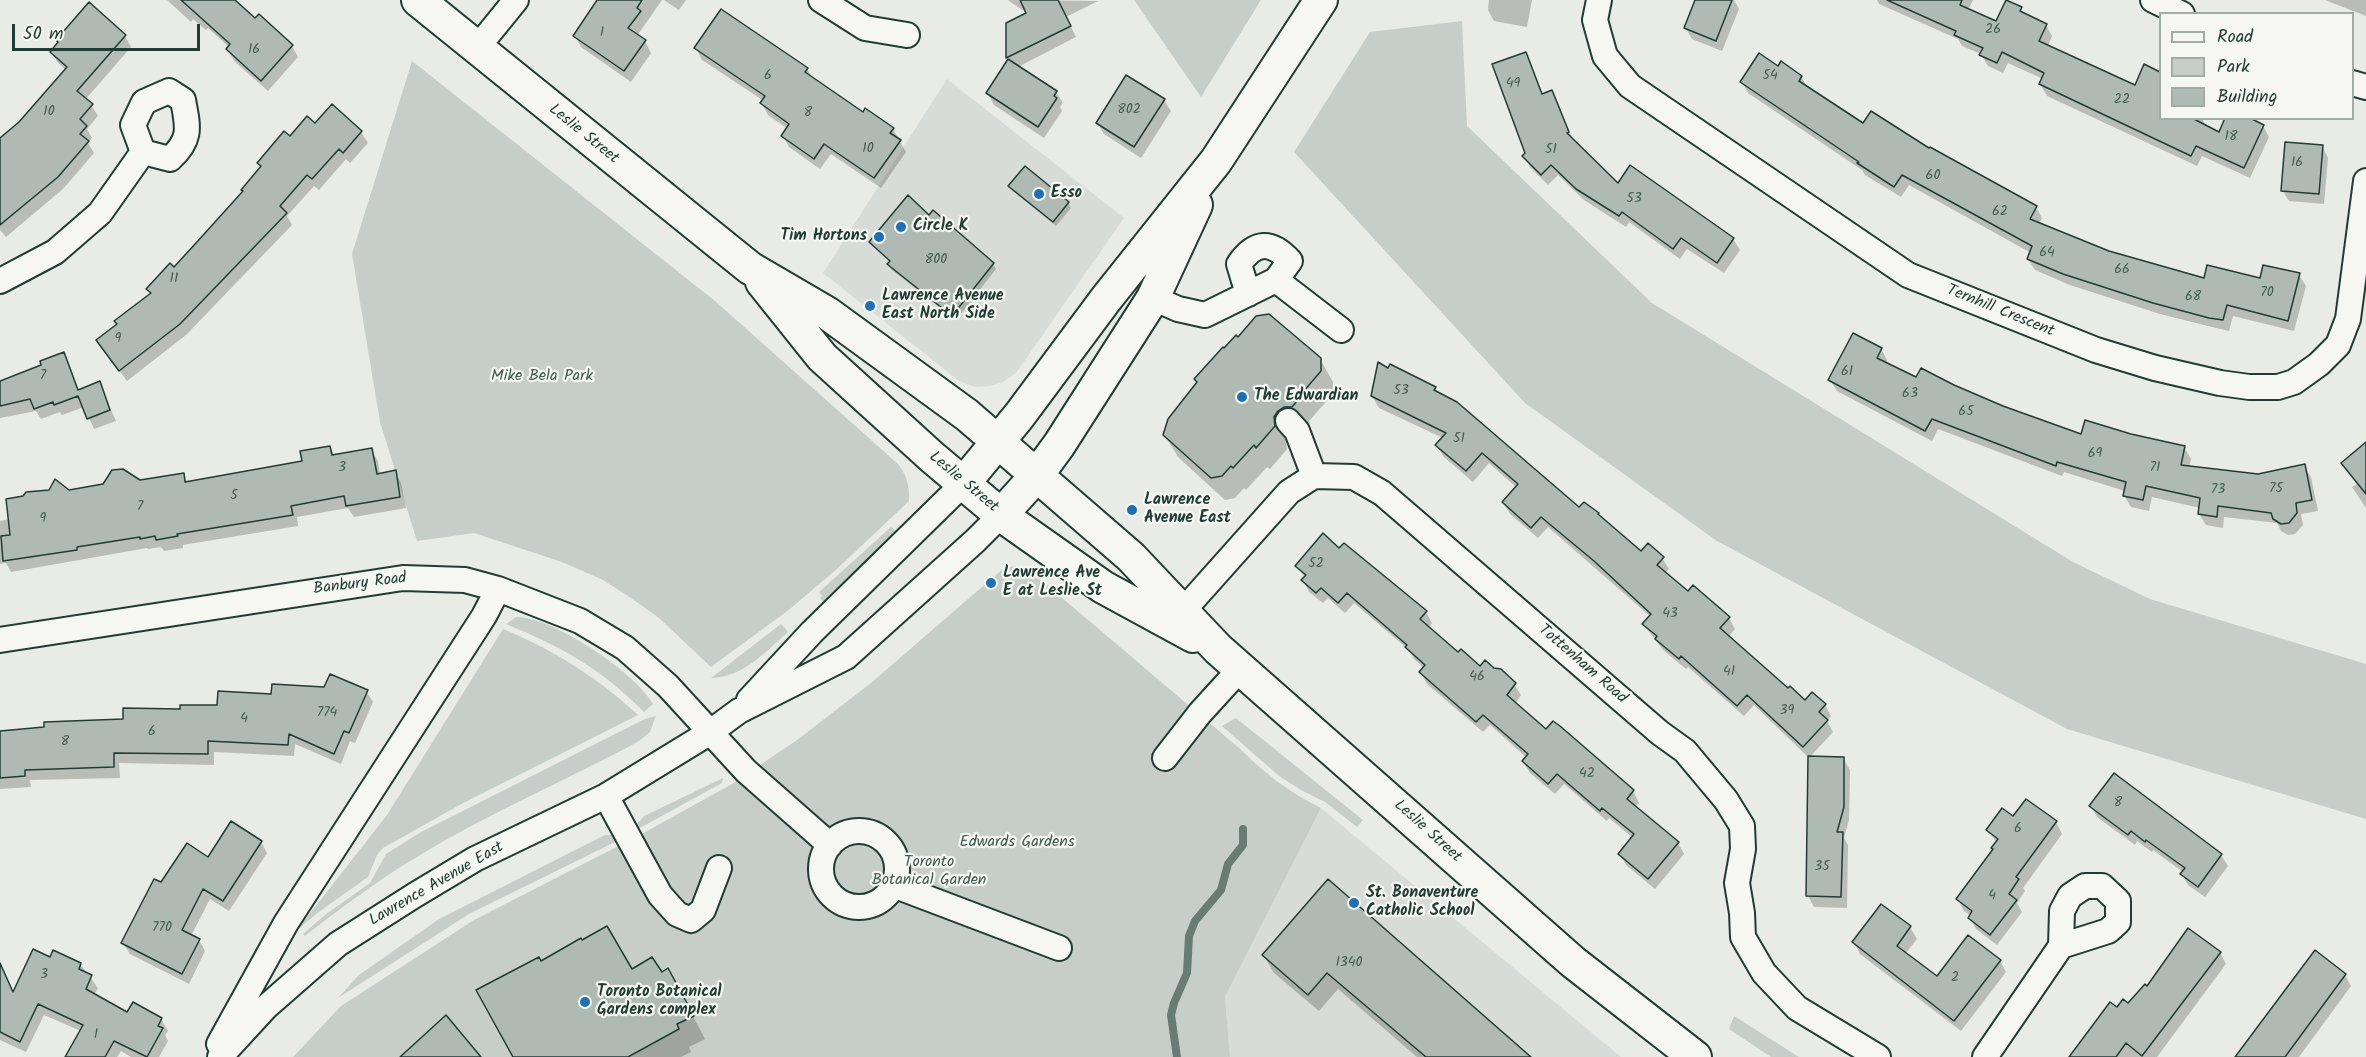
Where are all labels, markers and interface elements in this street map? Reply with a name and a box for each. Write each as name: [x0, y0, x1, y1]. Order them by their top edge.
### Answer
scale bar: [15, 12, 202, 50]
legend: [2159, 12, 2354, 120]
text: 50 m: [23, 20, 63, 49]
house number: 26: [1985, 23, 2001, 39]
text: Road: [2217, 23, 2253, 52]
house number: 1: [600, 26, 604, 42]
house number: 16: [248, 43, 260, 59]
text: Park: [2217, 53, 2250, 82]
house number: 6: [764, 69, 772, 85]
house number: 54: [1762, 69, 1778, 85]
house number: 49: [1506, 77, 1520, 93]
text: Building: [2217, 83, 2277, 112]
house number: 22: [2114, 93, 2130, 109]
street label: Leslie Street: [544, 101, 622, 169]
house number: 802: [1117, 103, 1141, 119]
house number: 10: [43, 105, 55, 121]
house number: 8: [804, 106, 812, 122]
house number: 18: [2225, 130, 2237, 146]
house number: 10: [862, 142, 874, 158]
house number: 51: [1545, 143, 1557, 159]
house number: 16: [2291, 156, 2303, 172]
house number: 60: [1926, 169, 1940, 185]
place label: Esso: [1051, 184, 1082, 204]
marker: Esso: [1032, 187, 1046, 201]
house number: 53: [1626, 192, 1642, 208]
house number: 62: [1992, 205, 2008, 221]
place label: Circle K: [913, 217, 969, 237]
marker: Circle K: [894, 220, 908, 234]
place label: Tim Hortons: [781, 227, 867, 247]
marker: Tim Hortons: [872, 230, 886, 244]
house number: 64: [2039, 246, 2055, 262]
house number: 800: [925, 253, 947, 269]
house number: 66: [2114, 263, 2130, 279]
house number: 11: [170, 272, 178, 288]
street label: Ternhill Crescent: [1943, 282, 2057, 342]
house number: 70: [2260, 286, 2274, 302]
place label: Lawrence Avenue East North Side: [882, 287, 1004, 325]
house number: 68: [2185, 290, 2201, 306]
marker: Lawrence Avenue East North Side: [863, 299, 877, 313]
house number: 9: [115, 332, 121, 348]
house number: 61: [1841, 365, 1853, 381]
park label: Mike Bela Park: [491, 367, 593, 387]
house number: 7: [40, 369, 46, 385]
house number: 53: [1393, 384, 1409, 400]
place label: The Edwardian: [1254, 387, 1358, 407]
house number: 63: [1902, 387, 1918, 403]
marker: The Edwardian: [1235, 390, 1249, 404]
house number: 65: [1958, 405, 1974, 421]
house number: 51: [1453, 432, 1465, 448]
house number: 69: [2088, 447, 2102, 463]
street label: Leslie Street: [924, 448, 1002, 518]
house number: 3: [338, 461, 346, 477]
house number: 71: [2150, 461, 2160, 477]
house number: 75: [2269, 482, 2283, 498]
house number: 73: [2211, 483, 2225, 499]
house number: 5: [230, 489, 238, 505]
place label: Lawrence Avenue East: [1144, 491, 1231, 529]
house number: 7: [137, 500, 143, 516]
marker: Lawrence Avenue East: [1125, 503, 1139, 517]
house number: 9: [40, 512, 46, 528]
house number: 52: [1308, 557, 1324, 573]
place label: Lawrence Ave E at Leslie St: [1003, 564, 1102, 602]
street label: Banbury Road: [312, 570, 408, 600]
marker: Lawrence Ave E at Leslie St: [984, 576, 998, 590]
house number: 43: [1662, 607, 1678, 623]
street label: Tottenham Road: [1534, 621, 1630, 709]
house number: 41: [1723, 665, 1735, 681]
house number: 46: [1469, 670, 1485, 686]
house number: 39: [1780, 704, 1794, 720]
house number: 774: [317, 706, 337, 722]
house number: 4: [240, 712, 248, 728]
house number: 6: [148, 725, 156, 741]
house number: 8: [61, 735, 69, 751]
house number: 42: [1579, 767, 1595, 783]
house number: 8: [2114, 796, 2122, 812]
street label: Leslie Street: [1389, 797, 1465, 867]
house number: 6: [2014, 822, 2022, 838]
park label: Edwards Gardens: [959, 833, 1075, 853]
street label: Lawrence Avenue East: [366, 839, 508, 931]
park label: Toronto Botanical Garden: [872, 853, 986, 891]
house number: 35: [1814, 860, 1830, 876]
place label: St. Bonaventure Catholic School: [1366, 884, 1478, 922]
house number: 4: [1988, 889, 1996, 905]
marker: St. Bonaventure Catholic School: [1347, 896, 1361, 910]
house number: 770: [152, 921, 172, 937]
house number: 1340: [1335, 956, 1363, 972]
house number: 3: [40, 968, 48, 984]
house number: 2: [1951, 971, 1959, 987]
place label: Toronto Botanical Gardens complex: [597, 983, 722, 1021]
marker: Toronto Botanical Gardens complex: [578, 995, 592, 1009]
house number: 1: [94, 1028, 98, 1044]

